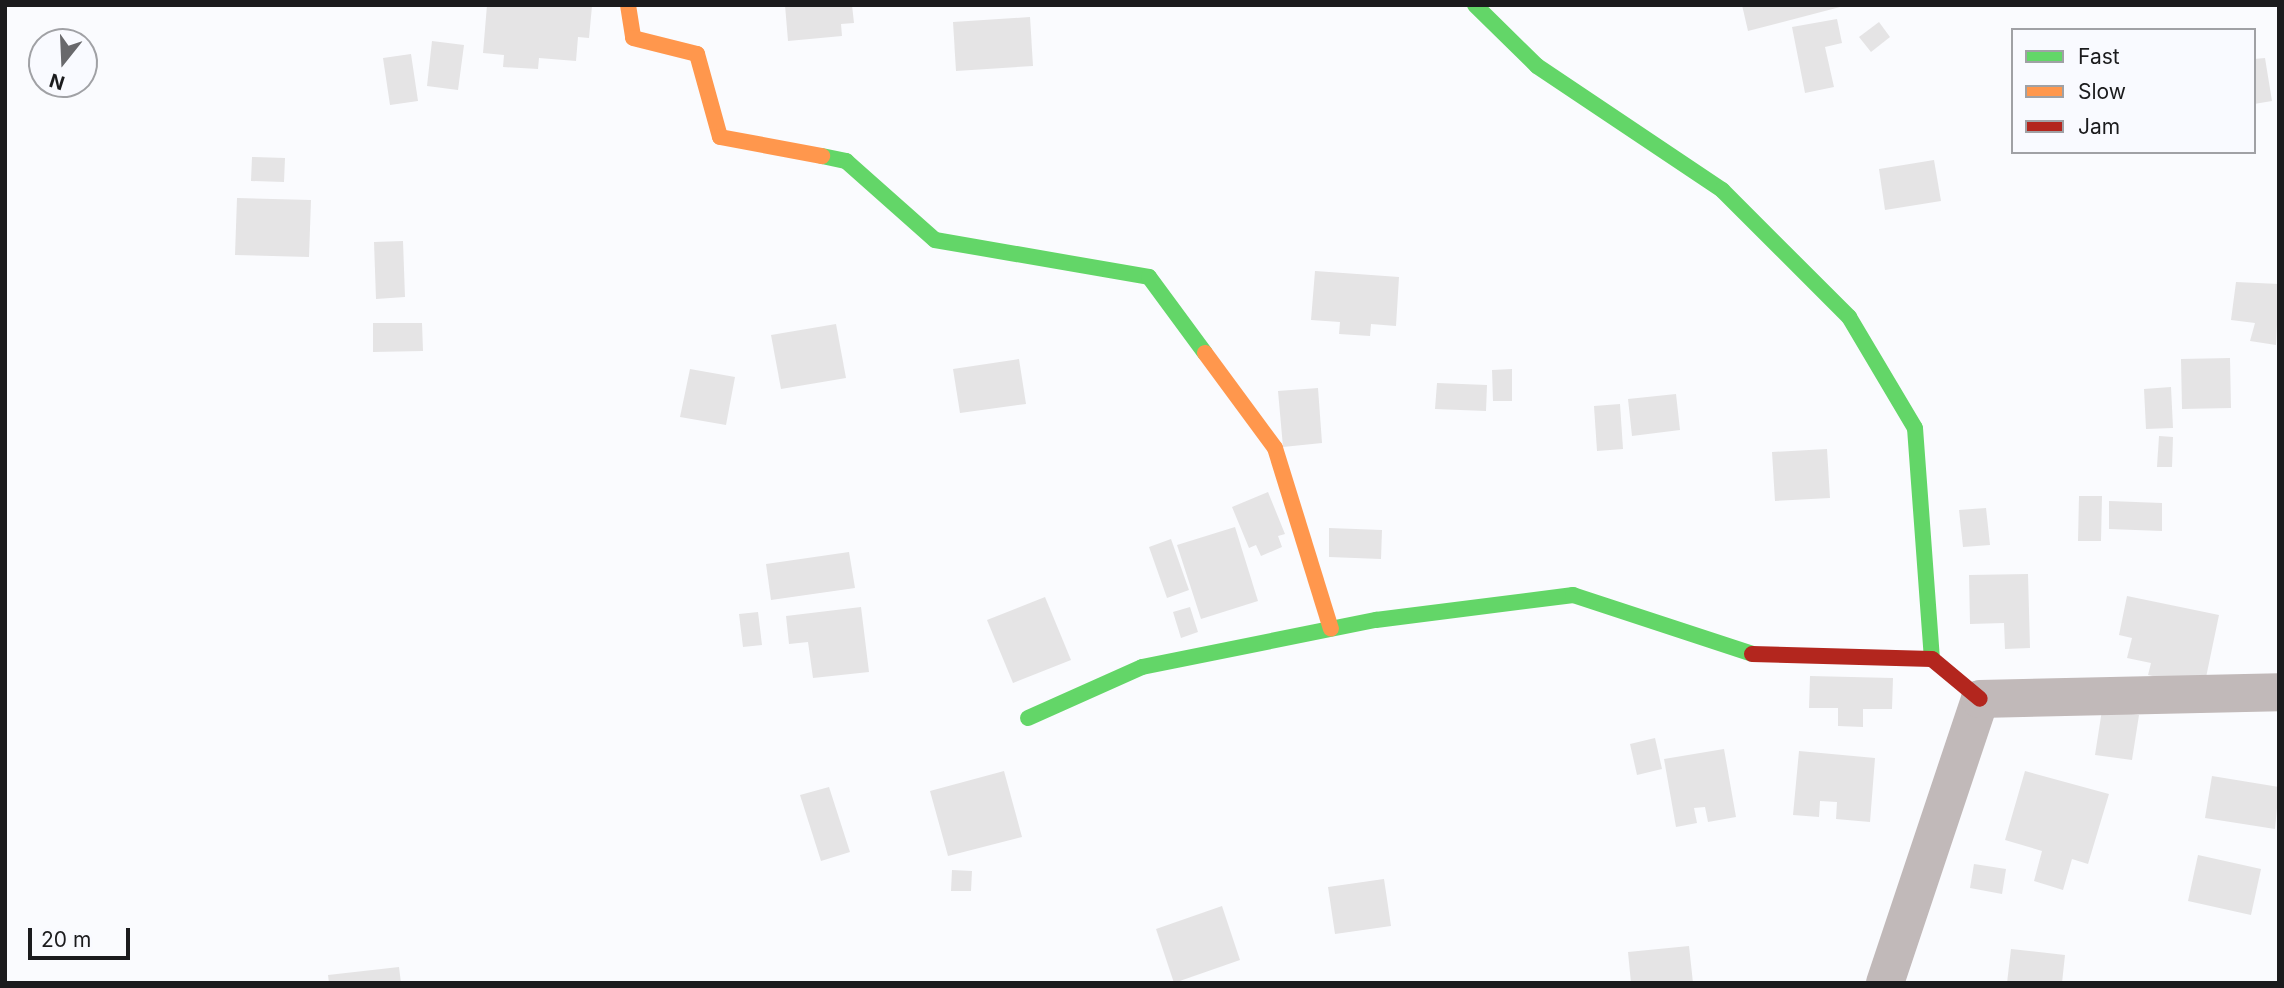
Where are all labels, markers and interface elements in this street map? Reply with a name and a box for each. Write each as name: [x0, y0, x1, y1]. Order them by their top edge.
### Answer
north arrow: [28, 28, 98, 98]
legend: [2011, 28, 2256, 154]
text: Fast: [2078, 44, 2120, 69]
text: N: [47, 68, 67, 95]
text: Slow: [2078, 79, 2126, 104]
text: Jam: [2078, 114, 2120, 139]
scale bar: [32, 914, 133, 958]
text: 20 m: [41, 927, 91, 952]

